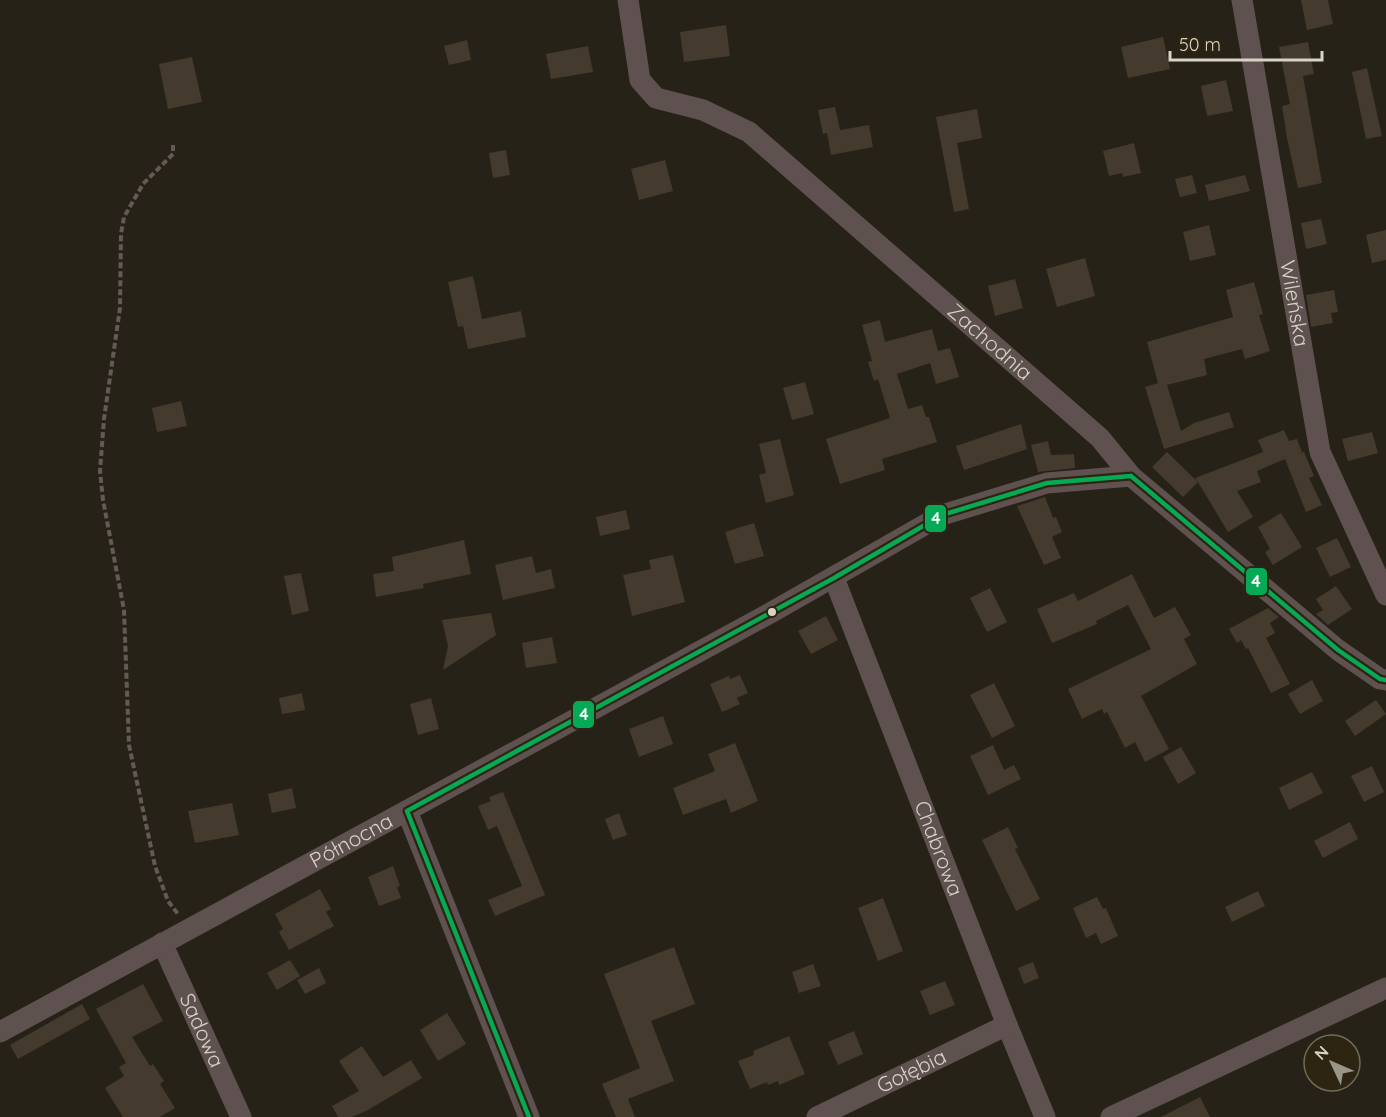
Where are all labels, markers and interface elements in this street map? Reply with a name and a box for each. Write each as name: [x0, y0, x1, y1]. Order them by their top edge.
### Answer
scale bar: [1170, 24, 1322, 62]
text: 50 m: [1179, 33, 1221, 56]
street label: Wileńska: [1275, 258, 1316, 349]
street label: Zachodnia: [943, 297, 1038, 385]
line badge: 4: [924, 504, 947, 533]
text: 4: [931, 508, 941, 528]
line badge: 4: [1245, 567, 1268, 596]
text: 4: [1251, 571, 1261, 591]
unlabelled marker: [766, 606, 778, 618]
line badge: 4: [572, 700, 595, 729]
text: 4: [579, 704, 589, 724]
street label: Chabrowa: [909, 797, 970, 899]
street label: Północna: [305, 807, 397, 873]
street label: Sadowa: [175, 989, 231, 1071]
north arrow: [1302, 1033, 1362, 1093]
text: N: [1310, 1041, 1332, 1064]
street label: Gołębia: [872, 1043, 950, 1098]

